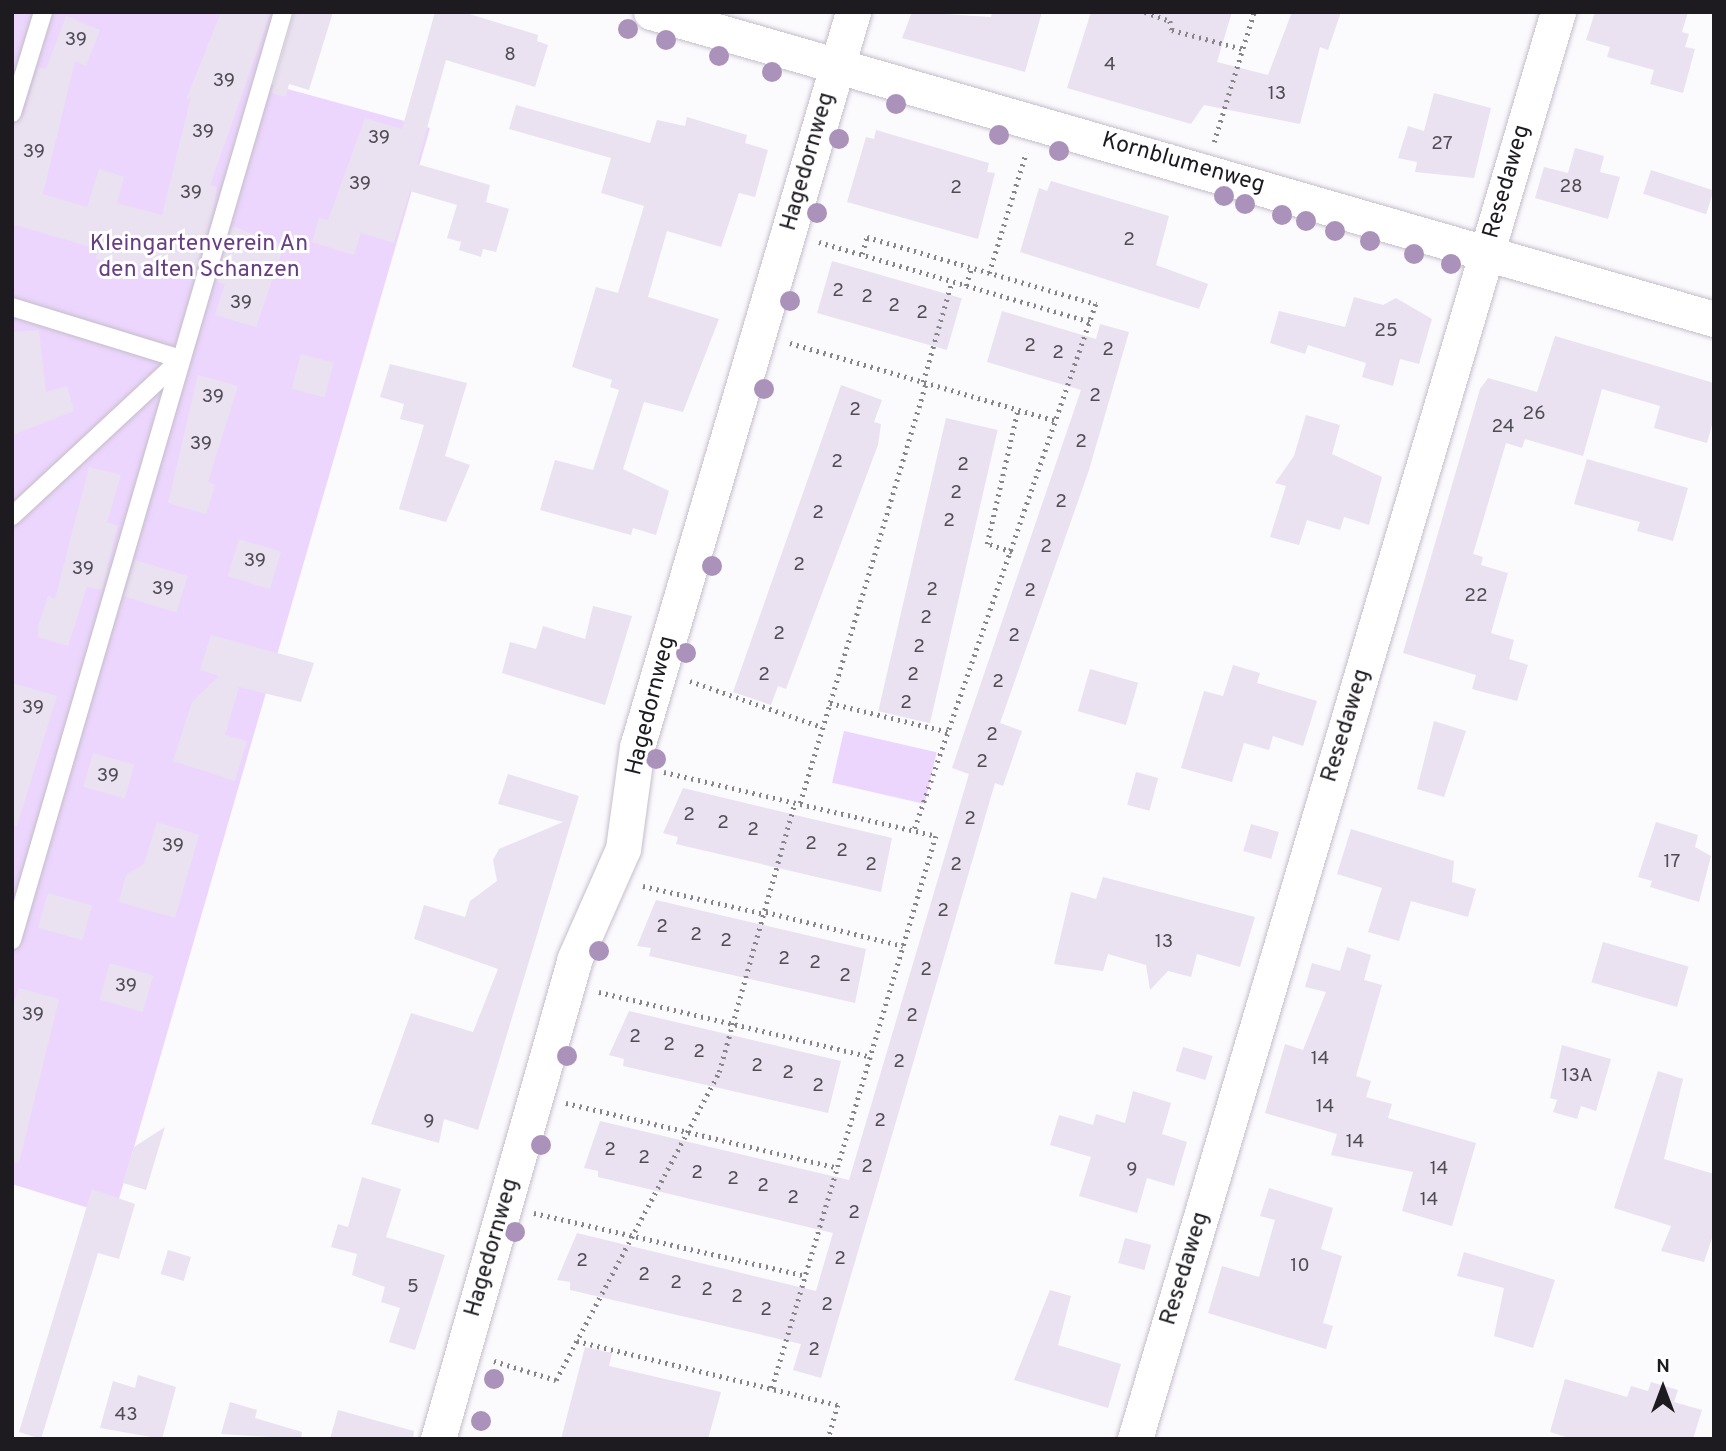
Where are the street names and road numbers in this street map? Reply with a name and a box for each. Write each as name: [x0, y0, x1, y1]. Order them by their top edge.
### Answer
street label: Hagedornweg: [776, 90, 842, 234]
street label: Resedaweg: [1479, 122, 1537, 242]
street label: Kornblumenweg: [1098, 128, 1268, 200]
street label: Hagedornweg: [621, 633, 683, 779]
street label: Resedaweg: [1317, 666, 1377, 786]
street label: Hagedornweg: [460, 1176, 526, 1320]
street label: Resedaweg: [1156, 1209, 1216, 1329]

